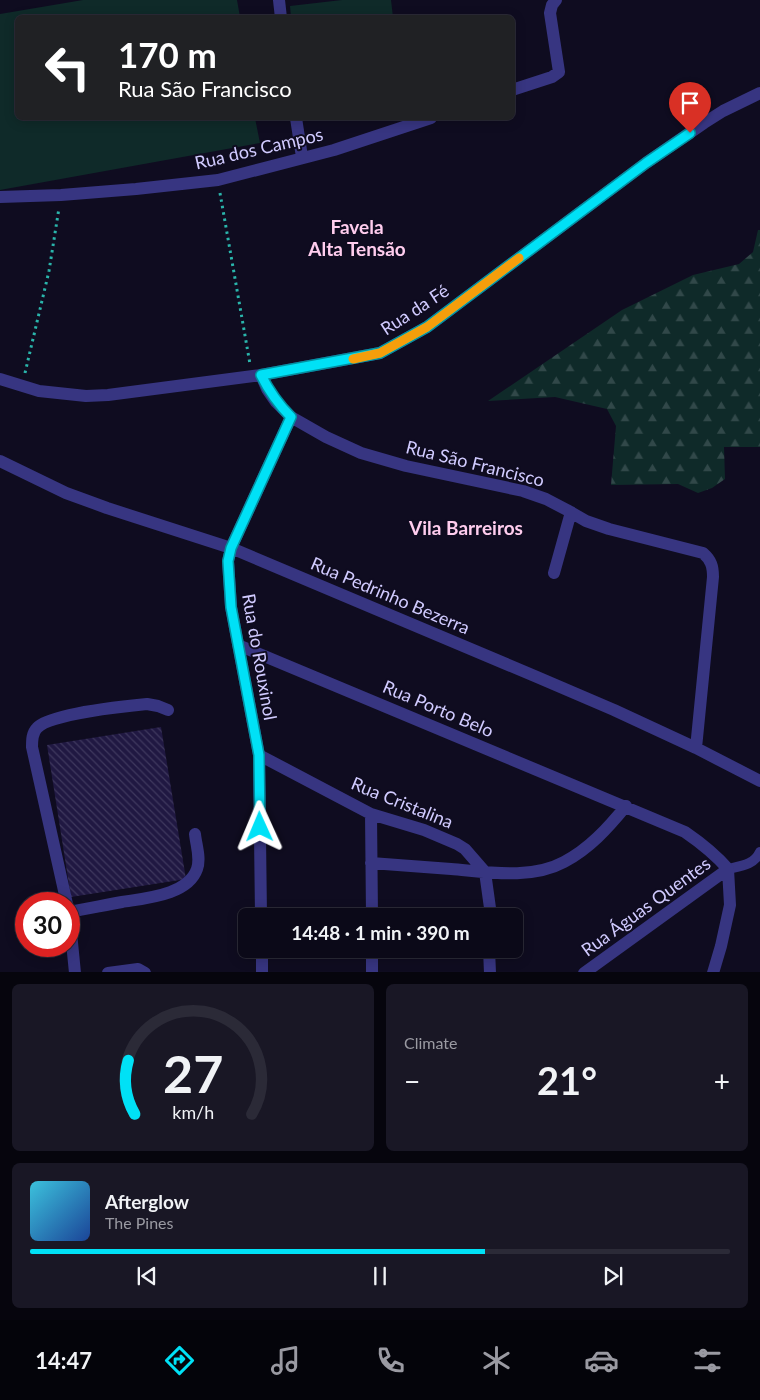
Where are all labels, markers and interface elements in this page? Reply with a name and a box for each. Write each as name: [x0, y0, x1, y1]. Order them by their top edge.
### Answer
text: 170 m: [118, 33, 217, 75]
icon: left: [35, 35, 100, 100]
text: Rua São Francisco: [118, 75, 292, 102]
pin: [669, 82, 711, 133]
icon: arrive: [676, 89, 704, 117]
street label: Rua dos Campos: [192, 123, 325, 173]
district label: Favela Alta Tensão: [307, 215, 406, 260]
street label: Rua da Fé: [376, 279, 453, 339]
street label: Rua São Francisco: [404, 435, 547, 491]
district label: Vila Barreiros: [408, 516, 523, 539]
street label: Rua Pedrinho Bezerra: [308, 552, 473, 639]
street label: Rua do Rouxinol: [238, 592, 282, 722]
street label: Rua Porto Belo: [380, 675, 497, 741]
street label: Rua Cristalina: [348, 772, 457, 833]
position arrow: [233, 800, 285, 852]
street label: Rua Águas Quentes: [577, 852, 714, 960]
speed limit sign: 30: [15, 892, 80, 957]
text: 14:48 · 1 min · 390 m: [291, 921, 470, 944]
text: Climate: [404, 1033, 457, 1052]
text: 27: [163, 1042, 223, 1104]
text: 21°: [537, 1057, 597, 1103]
text: −: [404, 1064, 420, 1098]
text: +: [714, 1064, 730, 1098]
text: km/h: [172, 1101, 214, 1123]
text: Afterglow: [105, 1190, 189, 1213]
text: The Pines: [105, 1213, 174, 1232]
icon: previous: [133, 1262, 161, 1290]
icon: pause: [366, 1262, 394, 1290]
icon: next: [599, 1262, 627, 1290]
icon: directions: [162, 1343, 197, 1378]
icon: music: [268, 1343, 303, 1378]
icon: phone: [373, 1343, 408, 1378]
icon: climate: [479, 1343, 514, 1378]
icon: car: [584, 1343, 619, 1378]
icon: filters: [690, 1343, 725, 1378]
text: 14:47: [35, 1347, 92, 1374]

